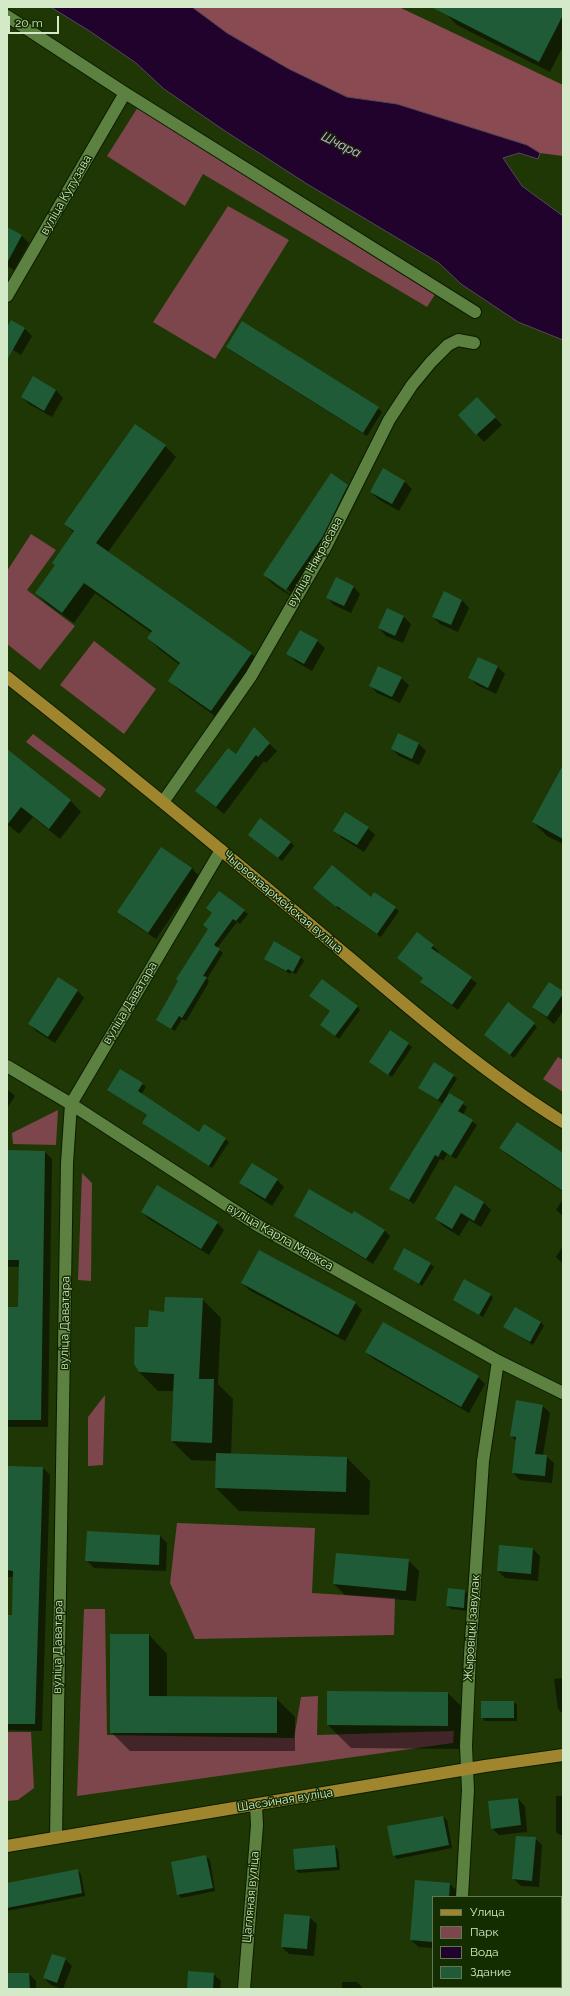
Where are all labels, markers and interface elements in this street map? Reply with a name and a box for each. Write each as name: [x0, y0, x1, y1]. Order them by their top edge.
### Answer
scale bar: [10, 8, 61, 34]
text: 20 m: [15, 16, 43, 30]
water label: Шчара: [319, 129, 363, 161]
street label: вуліца Кутузава: [37, 152, 95, 238]
street label: вуліца Някрасава: [284, 515, 346, 609]
street label: Чырвонаармейская вуліца: [220, 848, 346, 956]
street label: вуліца Даватара: [100, 959, 160, 1047]
street label: вуліца Карла Маркса: [224, 1201, 336, 1273]
street label: вуліца Даватара: [57, 1276, 73, 1370]
street label: Жыровіцкі завулак: [461, 1574, 483, 1682]
street label: вуліца Даватара: [50, 1600, 66, 1694]
street label: Шасэйная вуліца: [236, 1785, 334, 1815]
street label: Цагляная вуліца: [240, 1851, 262, 1943]
legend: [432, 1896, 562, 1988]
text: Улица: [470, 1905, 505, 1919]
text: Парк: [470, 1925, 499, 1939]
text: Вода: [470, 1945, 499, 1959]
text: Здание: [470, 1965, 511, 1979]

